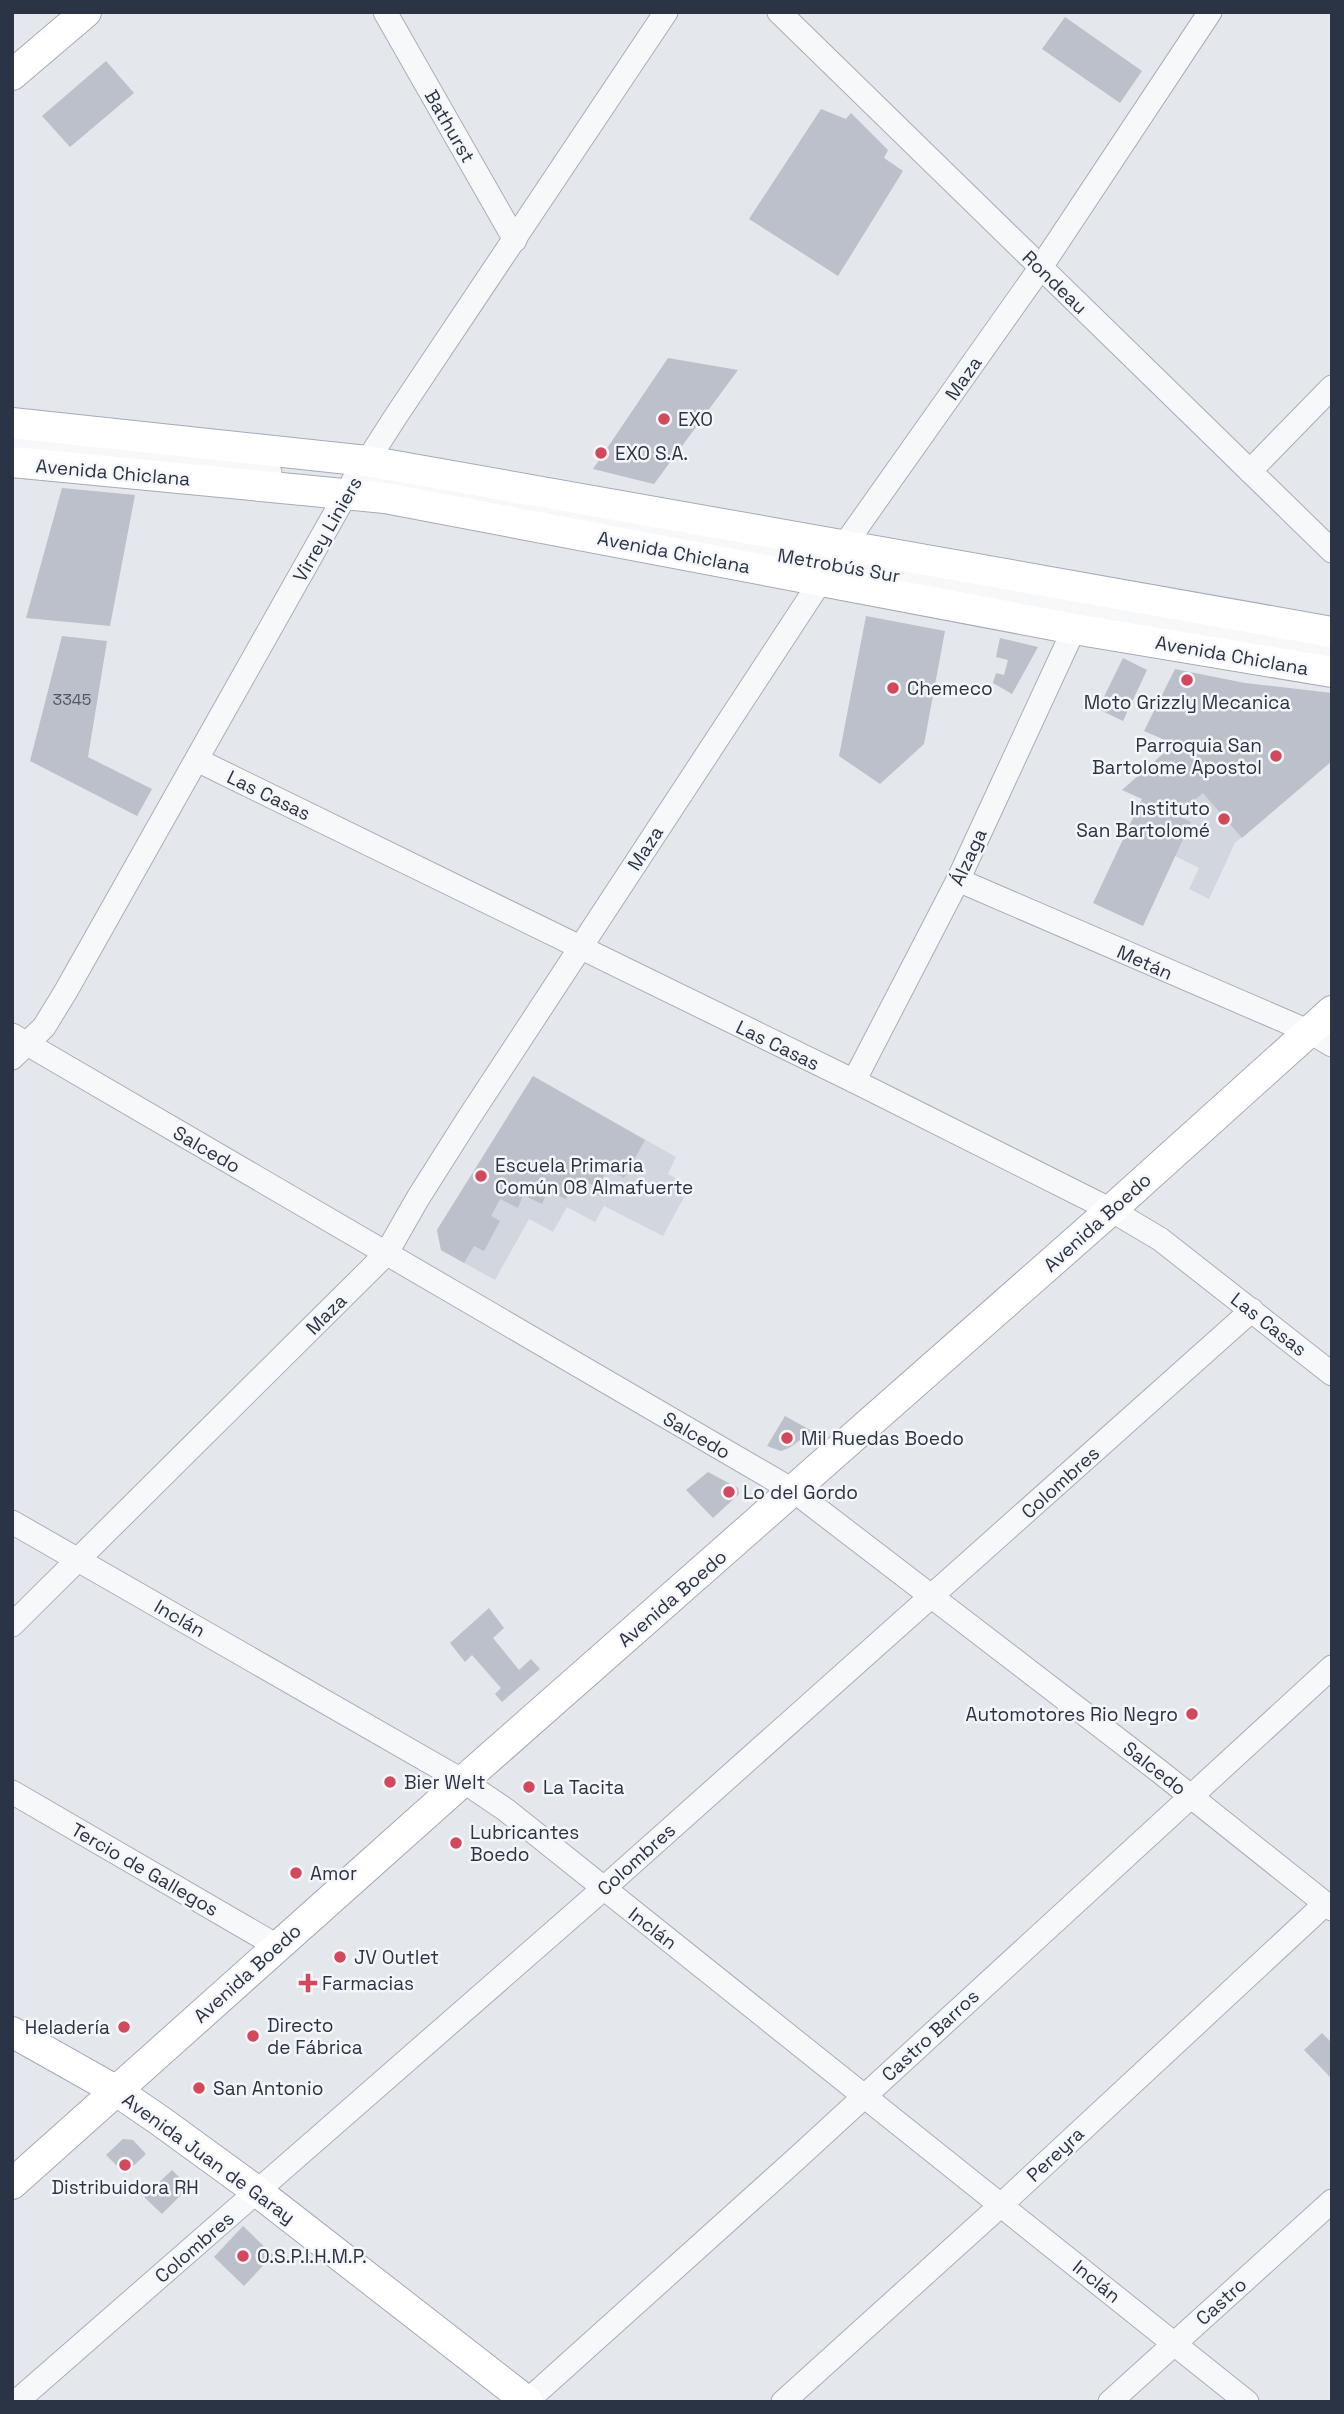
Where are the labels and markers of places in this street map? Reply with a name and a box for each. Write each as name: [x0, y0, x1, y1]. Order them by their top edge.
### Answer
place label: EXO: [678, 407, 713, 432]
marker: EXO: [656, 411, 672, 427]
place label: EXO S.A.: [615, 441, 688, 466]
marker: EXO S.A.: [593, 445, 609, 461]
marker: Moto Grizzly Mecanica: [1179, 672, 1195, 688]
place label: Chemeco: [907, 676, 993, 701]
marker: Chemeco: [885, 680, 901, 696]
place label: Moto Grizzly Mecanica: [1084, 690, 1290, 715]
place label: Parroquia San Bartolome Apostol: [1092, 733, 1262, 780]
marker: Parroquia San Bartolome Apostol: [1268, 748, 1284, 764]
place label: Instituto San Bartolomé: [1076, 796, 1210, 843]
marker: Instituto San Bartolomé: [1216, 811, 1232, 827]
place label: Escuela Primaria Común 08 Almafuerte: [495, 1153, 693, 1200]
marker: Escuela Primaria Común 08 Almafuerte: [473, 1168, 489, 1184]
place label: Mil Ruedas Boedo: [801, 1426, 964, 1451]
marker: Mil Ruedas Boedo: [779, 1430, 795, 1446]
place label: Lo del Gordo: [743, 1480, 858, 1505]
marker: Lo del Gordo: [721, 1484, 737, 1500]
place label: Automotores Rio Negro: [966, 1702, 1178, 1727]
marker: Automotores Rio Negro: [1184, 1706, 1200, 1722]
place label: Bier Welt: [404, 1770, 485, 1795]
marker: Bier Welt: [382, 1774, 398, 1790]
place label: La Tacita: [543, 1775, 625, 1800]
marker: La Tacita: [521, 1779, 537, 1795]
place label: Lubricantes Boedo: [470, 1820, 579, 1867]
marker: Lubricantes Boedo: [448, 1835, 464, 1851]
place label: Amor: [310, 1861, 357, 1886]
marker: Amor: [288, 1865, 304, 1881]
place label: JV Outlet: [354, 1945, 439, 1970]
marker: JV Outlet: [332, 1949, 348, 1965]
place label: Farmacias: [322, 1971, 414, 1996]
marker: Farmacias: [300, 1975, 316, 1991]
place label: Directo de Fábrica: [267, 2013, 363, 2060]
place label: Heladería: [25, 2015, 110, 2040]
marker: Heladería: [116, 2019, 132, 2035]
marker: Directo de Fábrica: [245, 2028, 261, 2044]
place label: San Antonio: [213, 2076, 323, 2101]
marker: San Antonio: [191, 2080, 207, 2096]
marker: Distribuidora RH: [117, 2157, 133, 2173]
place label: Distribuidora RH: [51, 2175, 199, 2200]
place label: O.S.P.I.H.M.P.: [257, 2244, 367, 2269]
marker: O.S.P.I.H.M.P.: [235, 2248, 251, 2264]

